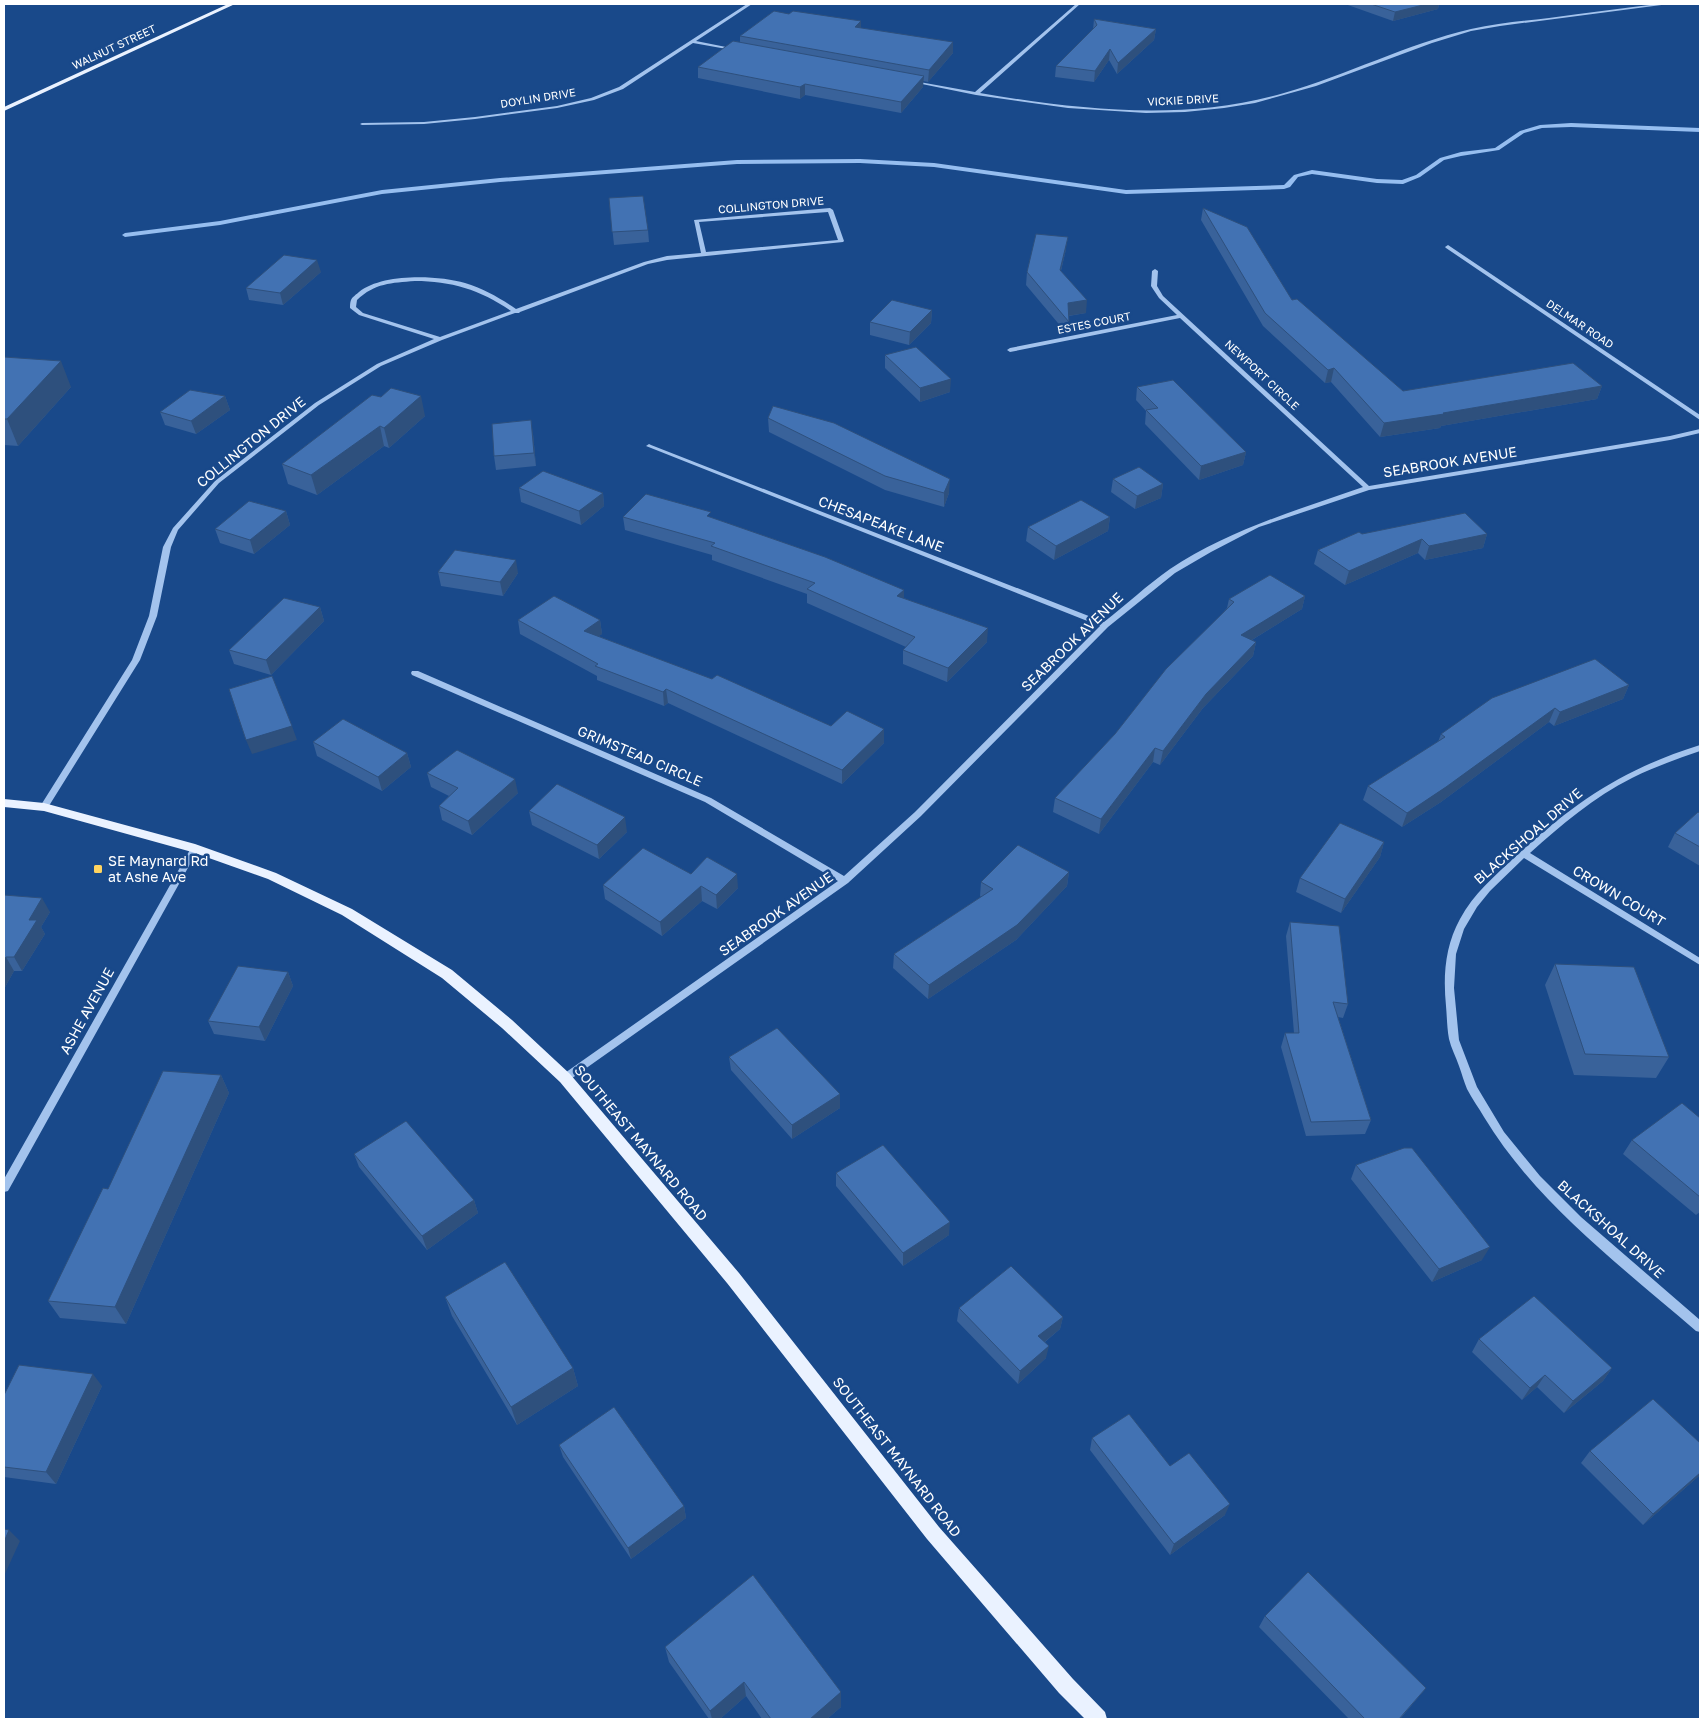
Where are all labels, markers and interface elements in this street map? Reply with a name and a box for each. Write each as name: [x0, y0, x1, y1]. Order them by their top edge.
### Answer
street label: WALNUT STREET: [70, 21, 158, 72]
street label: DOYLIN DRIVE: [499, 85, 577, 110]
street label: VICKIE DRIVE: [1147, 91, 1219, 108]
street label: COLLINGTON DRIVE: [718, 193, 825, 216]
street label: DELMAR ROAD: [1544, 296, 1617, 351]
street label: ESTES COURT: [1056, 309, 1132, 336]
street label: NEWPORT CIRCLE: [1223, 337, 1302, 413]
street label: COLLINGTON DRIVE: [193, 393, 308, 491]
street label: SEABROOK AVENUE: [1382, 443, 1518, 480]
street label: CHESAPEAKE LANE: [816, 492, 946, 555]
street label: SEABROOK AVENUE: [1017, 589, 1126, 695]
street label: GRIMSTEAD CIRCLE: [575, 722, 705, 790]
street label: BLACKSHOAL DRIVE: [1470, 784, 1585, 887]
place label: SE Maynard Rd at Ashe Ave: [108, 852, 208, 885]
street label: CROWN COURT: [1570, 861, 1669, 930]
marker: SE Maynard Rd at Ashe Ave: [92, 863, 104, 875]
street label: SEABROOK AVENUE: [716, 868, 836, 959]
street label: ASHE AVENUE: [56, 965, 117, 1057]
street label: SOUTHEAST MAYNARD ROAD: [571, 1061, 712, 1224]
street label: BLACKSHOAL DRIVE: [1554, 1176, 1668, 1281]
street label: SOUTHEAST MAYNARD ROAD: [830, 1373, 965, 1540]

